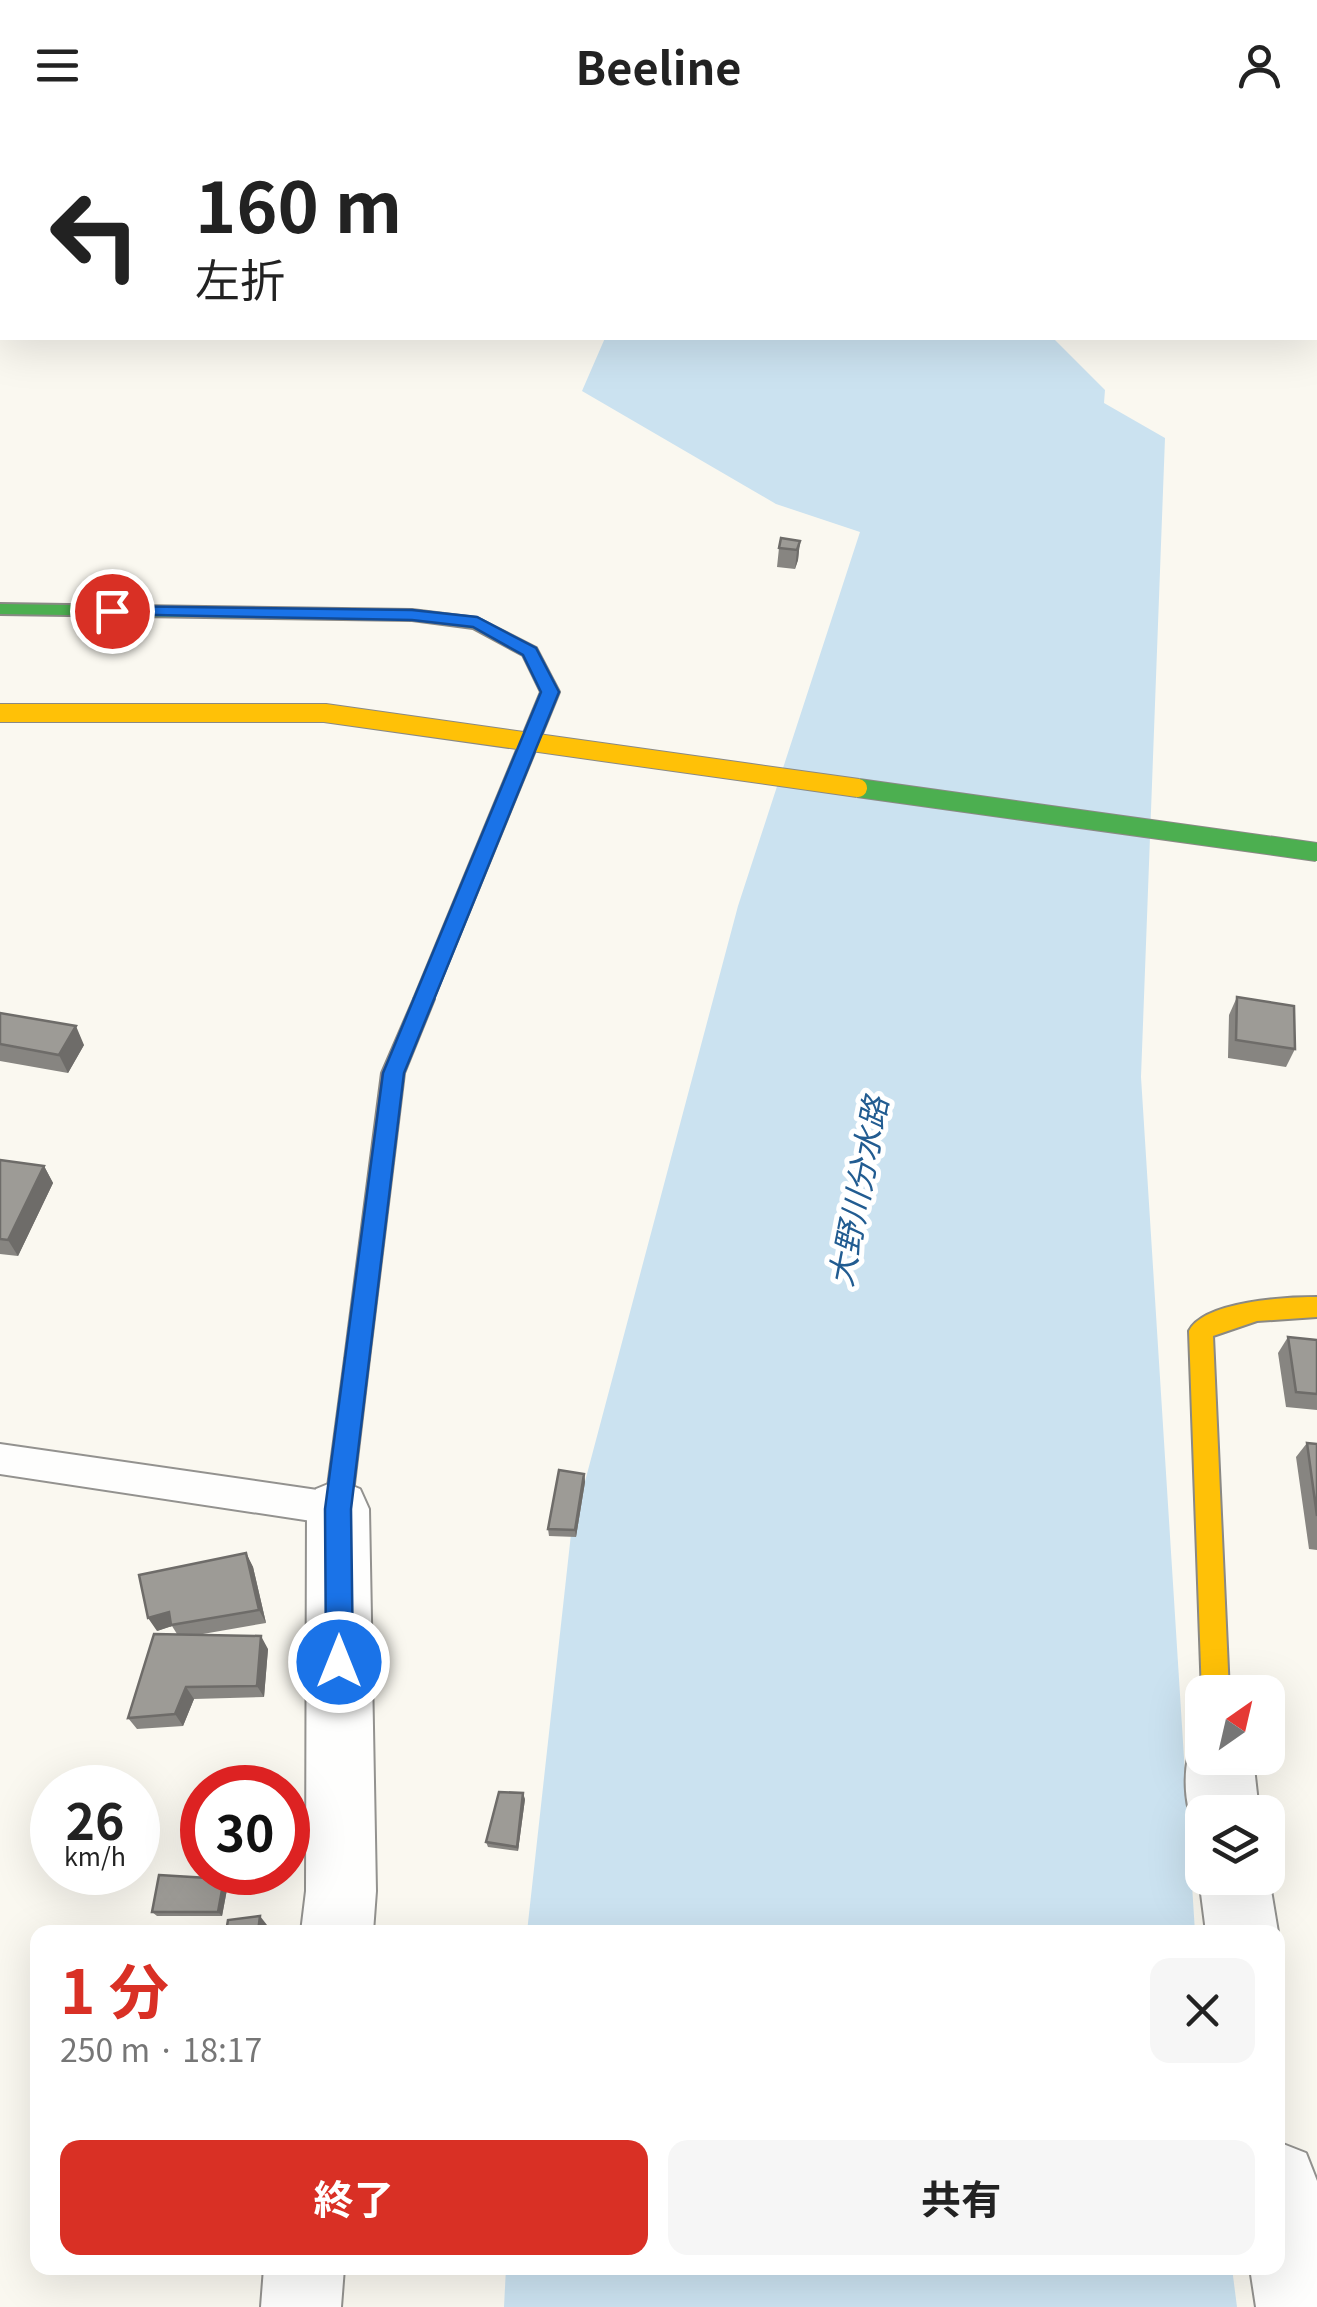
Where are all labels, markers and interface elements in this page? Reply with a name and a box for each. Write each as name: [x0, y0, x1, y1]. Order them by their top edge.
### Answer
text: Beeline: [576, 33, 741, 98]
icon: menu: [30, 38, 85, 93]
icon: person: [1232, 38, 1287, 93]
text: 160 m: [195, 152, 402, 253]
icon: left: [30, 170, 160, 300]
text: 左折: [195, 245, 285, 310]
pin: [70, 569, 155, 654]
icon: arrive: [85, 584, 140, 639]
water label: 大野川分水路: [815, 1089, 897, 1290]
position arrow: [287, 1610, 391, 1714]
north arrow: [1185, 1675, 1285, 1775]
map controls: [1185, 1675, 1285, 1895]
speed limit sign: 30: [180, 1765, 310, 1895]
text: 26: [66, 1782, 125, 1854]
button: layers: [1185, 1795, 1285, 1895]
text: km/h: [64, 1837, 126, 1873]
text: 1 分: [60, 1944, 169, 2031]
button: close: [1150, 1958, 1255, 2063]
text: 250 m · 18:17: [60, 2025, 262, 2071]
button: 終了: [60, 2140, 648, 2255]
button: 共有: [668, 2140, 1255, 2255]

